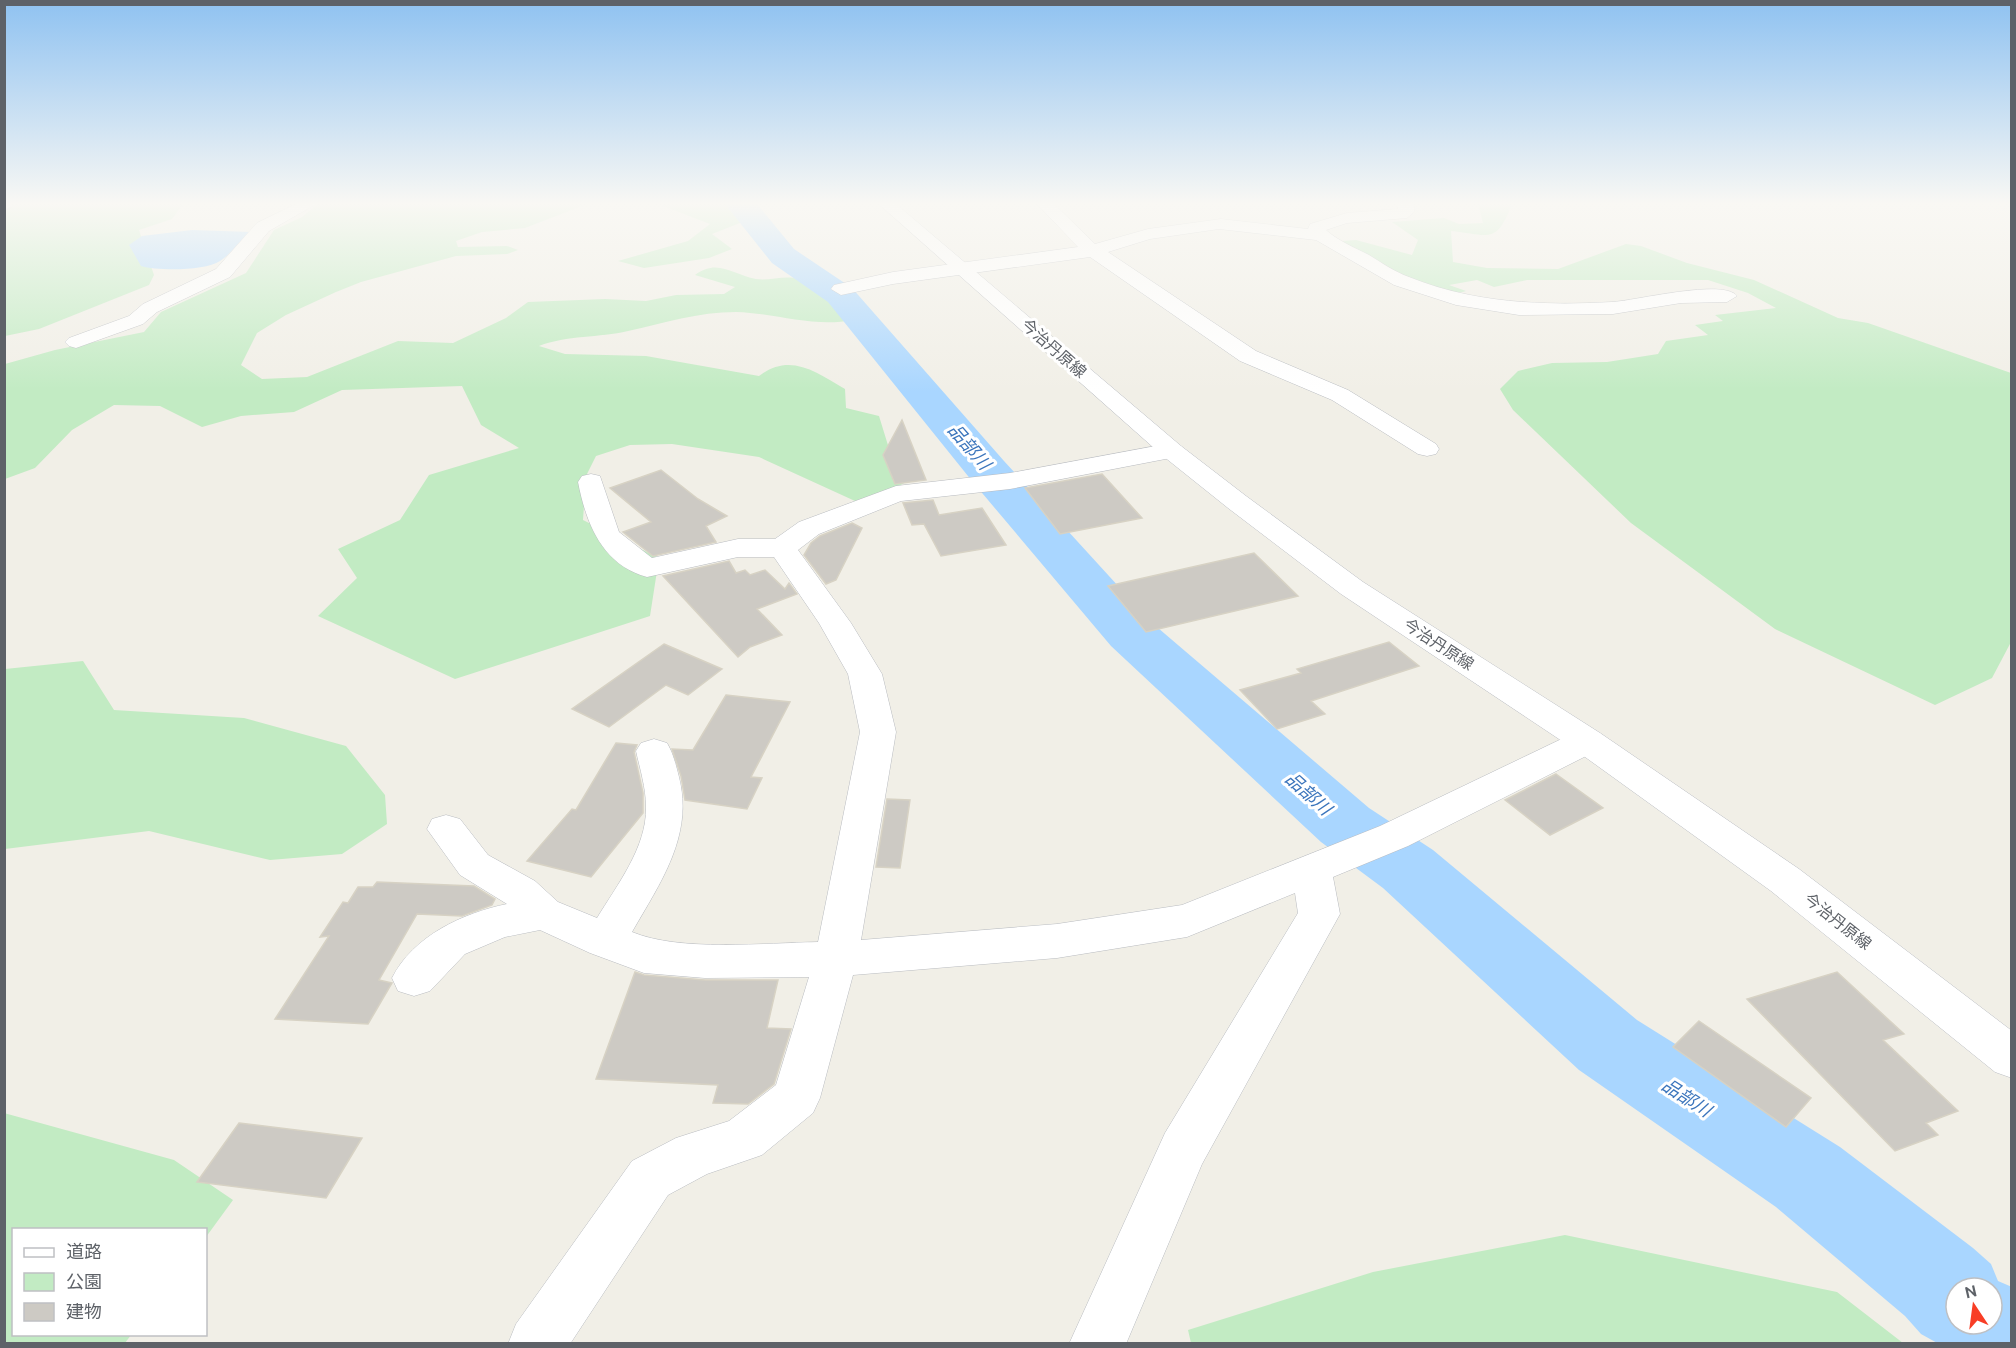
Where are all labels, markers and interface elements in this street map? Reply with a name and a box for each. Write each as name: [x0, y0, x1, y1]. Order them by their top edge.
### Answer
street label: 今治丹原線: [1018, 315, 1090, 381]
water label: 品部川: [945, 419, 997, 474]
street label: 今治丹原線: [1401, 615, 1477, 673]
water label: 品部川: [1282, 768, 1337, 820]
street label: 今治丹原線: [1801, 889, 1875, 953]
water label: 品部川: [1659, 1074, 1717, 1121]
legend: [12, 1228, 207, 1336]
text: 道路: [66, 1241, 102, 1261]
text: 公園: [66, 1271, 102, 1291]
north arrow: [1944, 1276, 2004, 1336]
text: N: [1963, 1281, 1978, 1301]
text: 建物: [66, 1301, 102, 1321]

